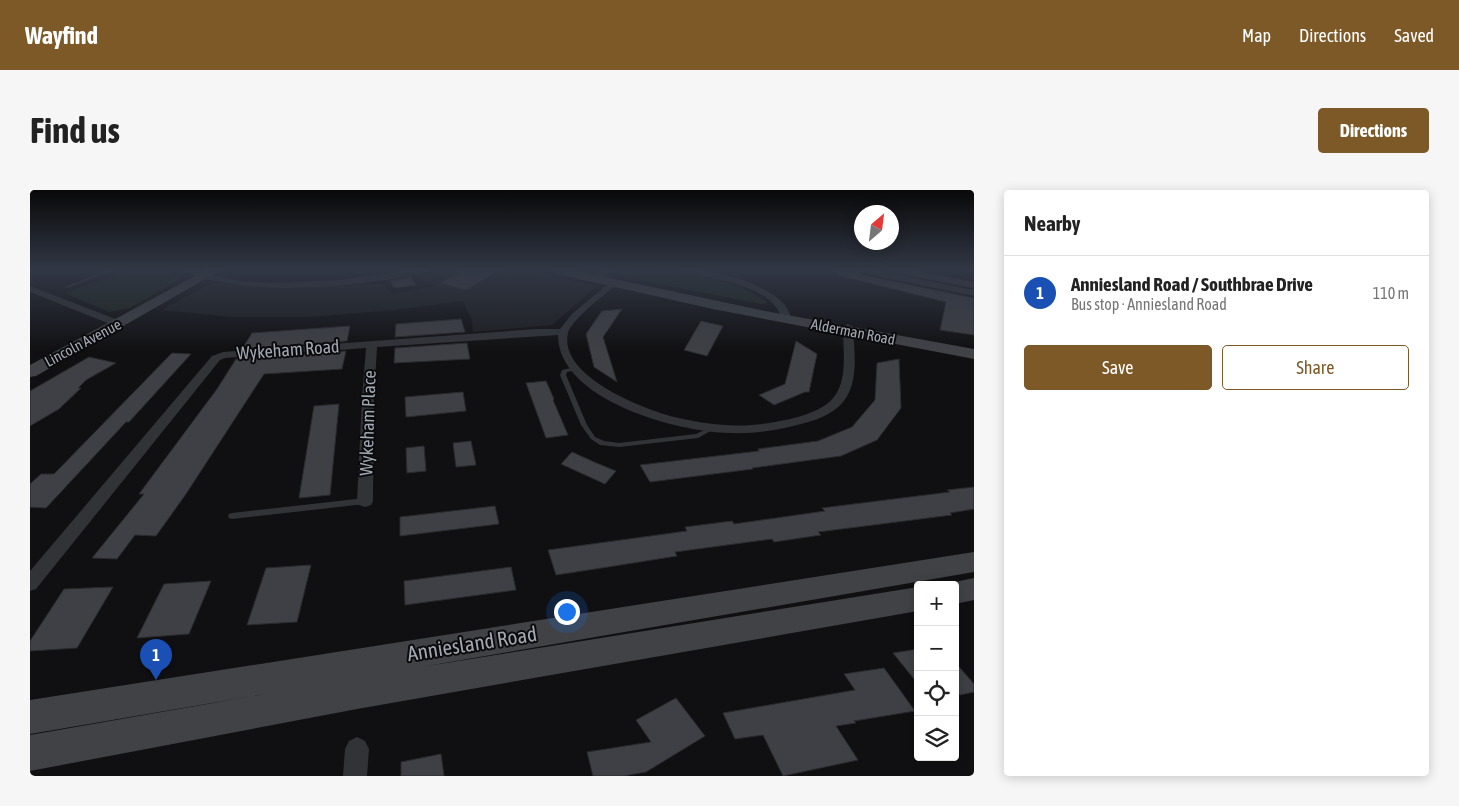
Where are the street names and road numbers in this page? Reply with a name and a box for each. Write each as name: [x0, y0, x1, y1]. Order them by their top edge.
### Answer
street label: Lincoln Avenue: [42, 315, 124, 370]
street label: Alderman Road: [810, 315, 897, 348]
street label: Wykeham Road: [236, 335, 340, 364]
street label: Wykeham Place: [355, 370, 380, 476]
street label: Anniesland Road: [405, 621, 538, 665]

